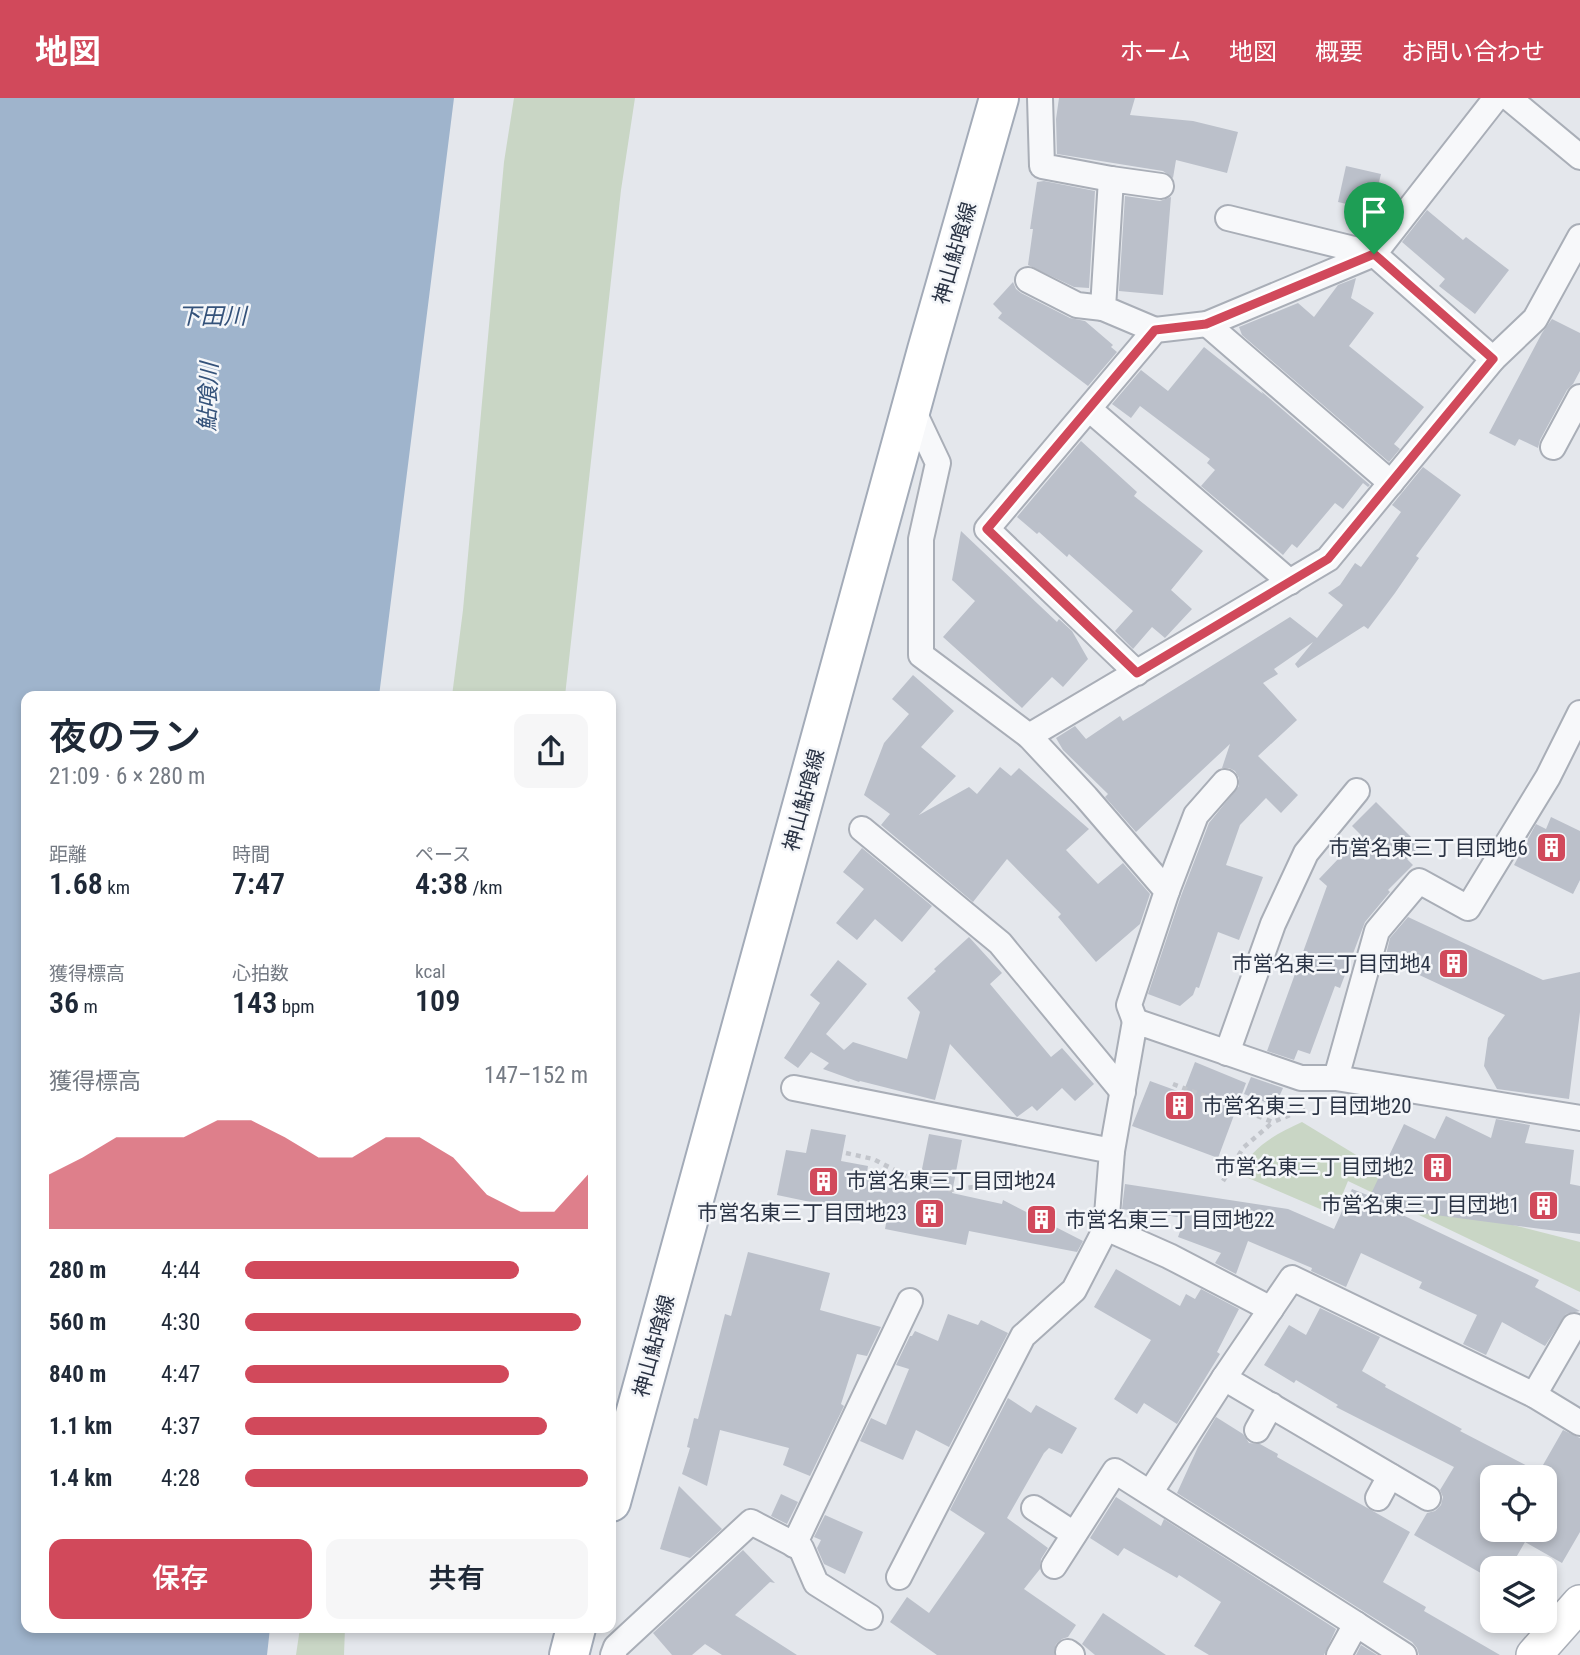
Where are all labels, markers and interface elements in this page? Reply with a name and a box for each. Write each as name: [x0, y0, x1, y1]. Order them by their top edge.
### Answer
text: 地図: [35, 32, 101, 71]
text: ホーム: [1120, 38, 1191, 66]
text: 地図: [1229, 38, 1277, 66]
text: 概要: [1315, 38, 1363, 66]
text: お問い合わせ: [1401, 38, 1545, 66]
pin: [1344, 182, 1404, 254]
icon: arrive: [1355, 193, 1393, 231]
street label: 神山鮎喰線: [929, 199, 981, 307]
water label: 下田川: [178, 303, 250, 330]
water label: 鮎喰川: [194, 359, 223, 432]
button: share: [514, 714, 588, 788]
text: 夜のラン: [49, 715, 201, 759]
street label: 神山鮎喰線: [779, 746, 829, 854]
text: 21:09 · 6 × 280 m: [49, 763, 205, 790]
building icon: 市営名東三丁目団地6: [1534, 831, 1568, 865]
place label: 市営名東三丁目団地6: [1329, 836, 1528, 860]
text: 距離: [49, 843, 87, 866]
text: 時間: [232, 843, 270, 866]
text: ペース: [415, 843, 471, 866]
text: 1.68: [49, 866, 103, 901]
text: 7:47: [232, 866, 285, 901]
text: 4:38: [415, 866, 468, 901]
text: km: [103, 876, 130, 899]
text: /km: [468, 876, 502, 899]
building icon: 市営名東三丁目団地4: [1437, 947, 1471, 981]
place label: 市営名東三丁目団地4: [1232, 952, 1431, 976]
text: kcal: [415, 960, 446, 983]
text: 獲得標高: [49, 962, 125, 985]
text: 心拍数: [232, 962, 289, 985]
text: 109: [415, 983, 460, 1018]
text: 36: [49, 985, 79, 1020]
text: 143: [232, 985, 277, 1020]
text: m: [79, 995, 98, 1018]
text: bpm: [277, 995, 315, 1018]
text: 147–152 m: [484, 1062, 588, 1089]
text: 獲得標高: [49, 1068, 141, 1095]
building icon: 市営名東三丁目団地20: [1162, 1089, 1196, 1123]
place label: 市営名東三丁目団地20: [1202, 1094, 1412, 1118]
building icon: 市営名東三丁目団地2: [1420, 1150, 1454, 1184]
place label: 市営名東三丁目団地2: [1215, 1155, 1414, 1179]
building icon: 市営名東三丁目団地24: [806, 1164, 840, 1198]
place label: 市営名東三丁目団地24: [846, 1169, 1056, 1193]
building icon: 市営名東三丁目団地1: [1526, 1188, 1560, 1222]
place label: 市営名東三丁目団地1: [1321, 1193, 1520, 1217]
building icon: 市営名東三丁目団地23: [913, 1196, 947, 1230]
place label: 市営名東三丁目団地23: [697, 1201, 907, 1225]
building icon: 市営名東三丁目団地22: [1025, 1203, 1059, 1237]
place label: 市営名東三丁目団地22: [1065, 1208, 1275, 1232]
text: 280 m: [49, 1257, 106, 1284]
text: 4:44: [161, 1257, 200, 1284]
street label: 神山鮎喰線: [629, 1292, 679, 1400]
text: 560 m: [49, 1309, 106, 1336]
text: 4:30: [161, 1309, 200, 1336]
text: 840 m: [49, 1361, 106, 1388]
text: 4:47: [161, 1361, 200, 1388]
text: 1.1 km: [49, 1413, 112, 1440]
text: 4:37: [161, 1413, 200, 1440]
text: 1.4 km: [49, 1465, 112, 1492]
text: 4:28: [161, 1465, 200, 1492]
map controls: [1480, 1465, 1557, 1633]
button: locate: [1480, 1465, 1557, 1542]
button: 保存: [49, 1539, 312, 1619]
button: 共有: [326, 1539, 588, 1619]
button: layers: [1480, 1556, 1557, 1633]

